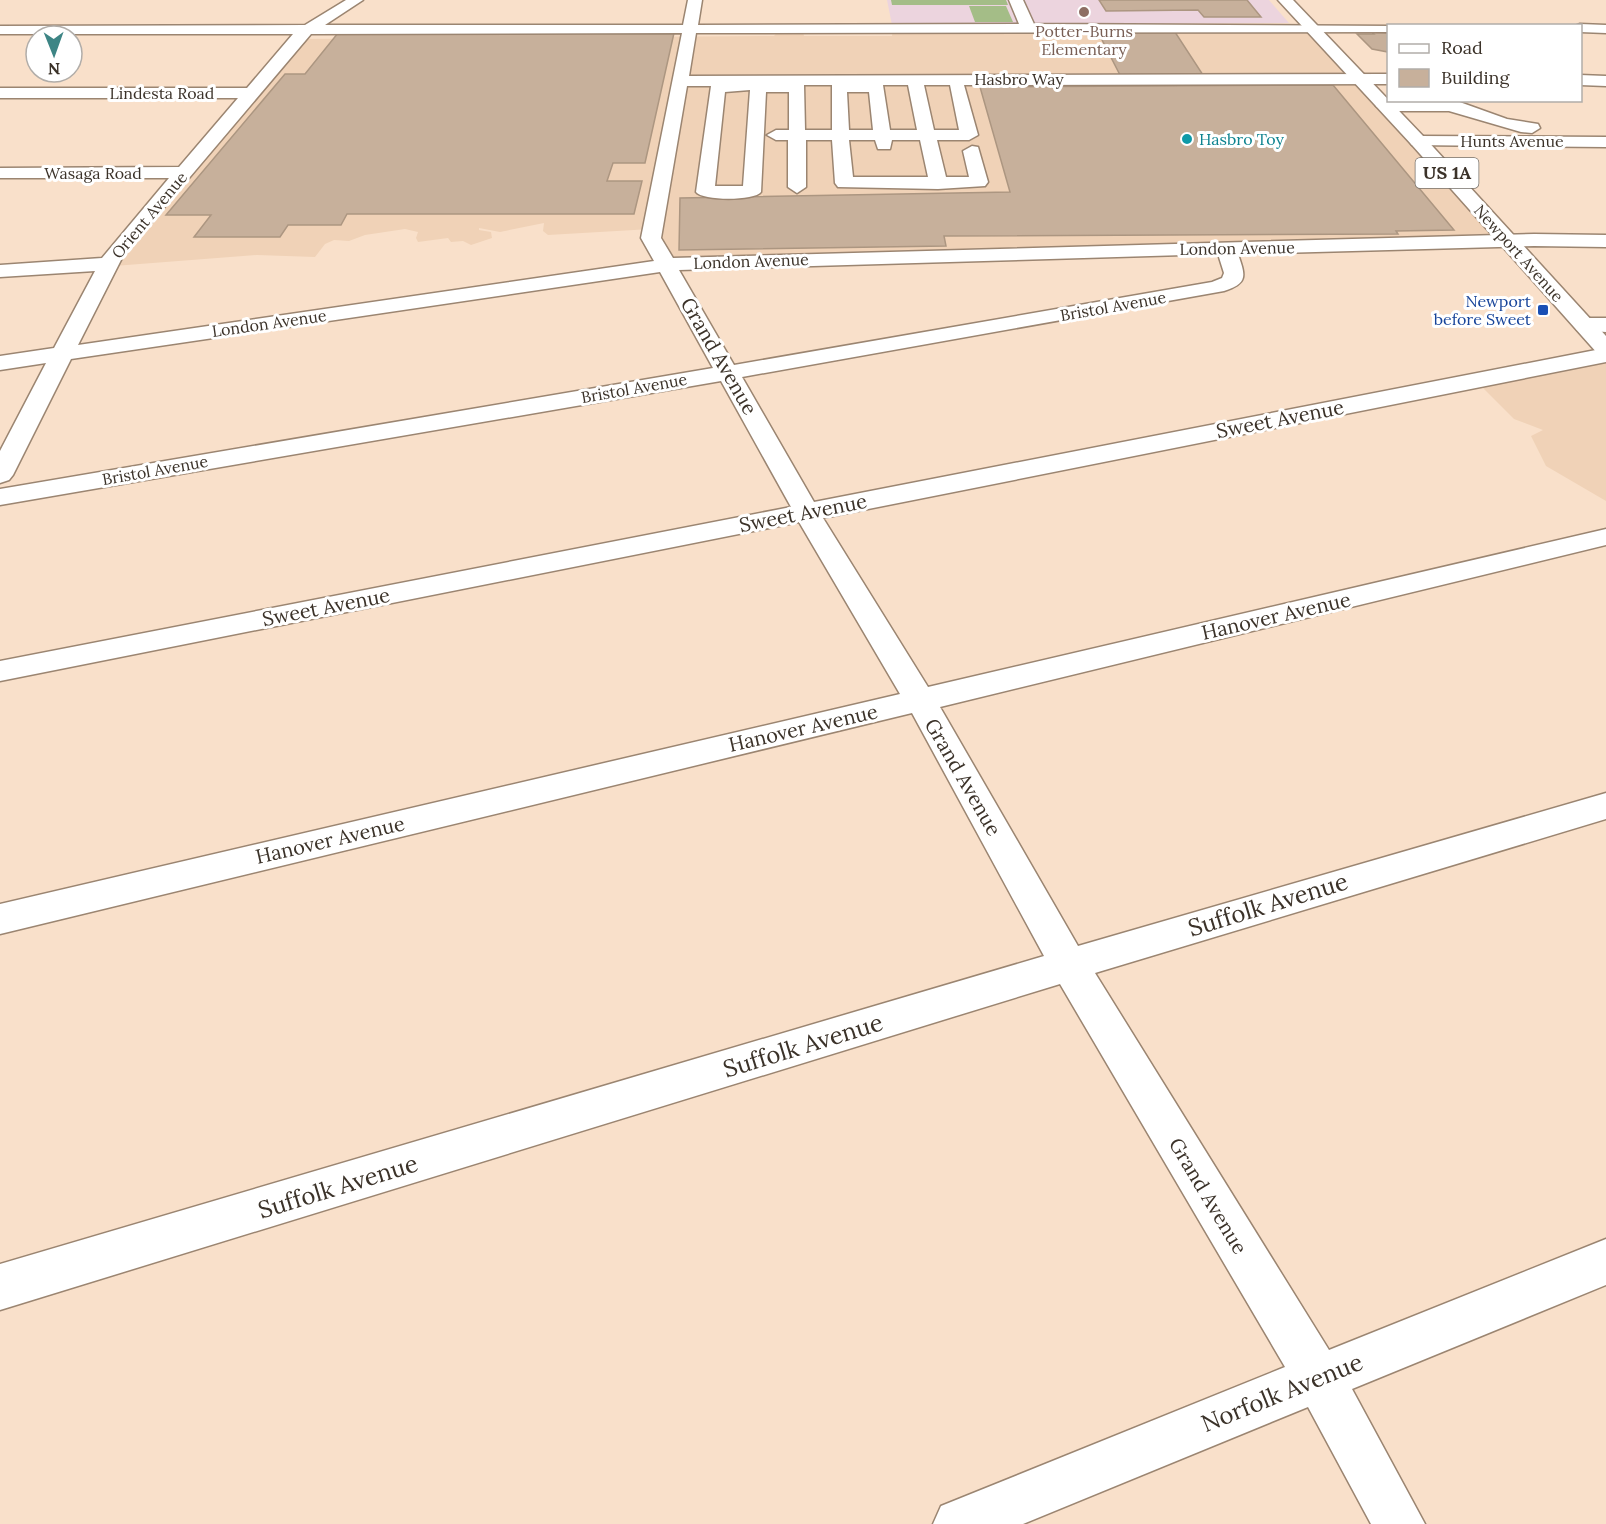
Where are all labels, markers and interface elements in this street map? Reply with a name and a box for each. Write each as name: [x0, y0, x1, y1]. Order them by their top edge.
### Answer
marker: Potter-Burns Elementary: [1077, 5, 1091, 19]
place label: Potter-Burns Elementary: [1035, 21, 1133, 59]
north arrow: [24, 24, 84, 84]
legend: [1387, 24, 1582, 102]
text: Road: [1441, 36, 1483, 59]
text: N: [48, 59, 61, 79]
text: Building: [1441, 66, 1511, 89]
street label: Hasbro Way: [974, 69, 1064, 89]
street label: Lindesta Road: [110, 83, 215, 103]
place label: Hasbro Toy: [1199, 129, 1284, 149]
street label: Hunts Avenue: [1460, 131, 1564, 151]
marker: Hasbro Toy: [1180, 132, 1194, 146]
road number: US 1A: [1416, 158, 1478, 188]
street label: Wasaga Road: [44, 163, 142, 183]
street label: Orient Avenue: [107, 167, 191, 262]
street label: Newport Avenue: [1470, 200, 1568, 306]
street label: London Avenue: [1179, 237, 1295, 259]
street label: London Avenue: [693, 249, 809, 273]
street label: Bristol Avenue: [1059, 287, 1168, 325]
place label: Newport before Sweet: [1434, 291, 1532, 329]
street label: Grand Avenue: [676, 293, 763, 419]
marker: Newport before Sweet: [1536, 303, 1550, 317]
street label: London Avenue: [210, 305, 328, 341]
street label: Bristol Avenue: [580, 369, 689, 407]
street label: Sweet Avenue: [1214, 394, 1346, 443]
street label: Bristol Avenue: [101, 451, 210, 489]
street label: Sweet Avenue: [737, 488, 869, 537]
street label: Sweet Avenue: [260, 582, 392, 631]
street label: Hanover Avenue: [1199, 586, 1353, 645]
street label: Hanover Avenue: [726, 698, 880, 757]
street label: Grand Avenue: [920, 714, 1007, 840]
street label: Hanover Avenue: [253, 810, 407, 869]
street label: Suffolk Avenue: [1184, 866, 1351, 944]
street label: Suffolk Avenue: [719, 1007, 886, 1085]
street label: Grand Avenue: [1164, 1133, 1253, 1259]
street label: Suffolk Avenue: [254, 1148, 421, 1226]
street label: Norfolk Avenue: [1196, 1346, 1367, 1439]

